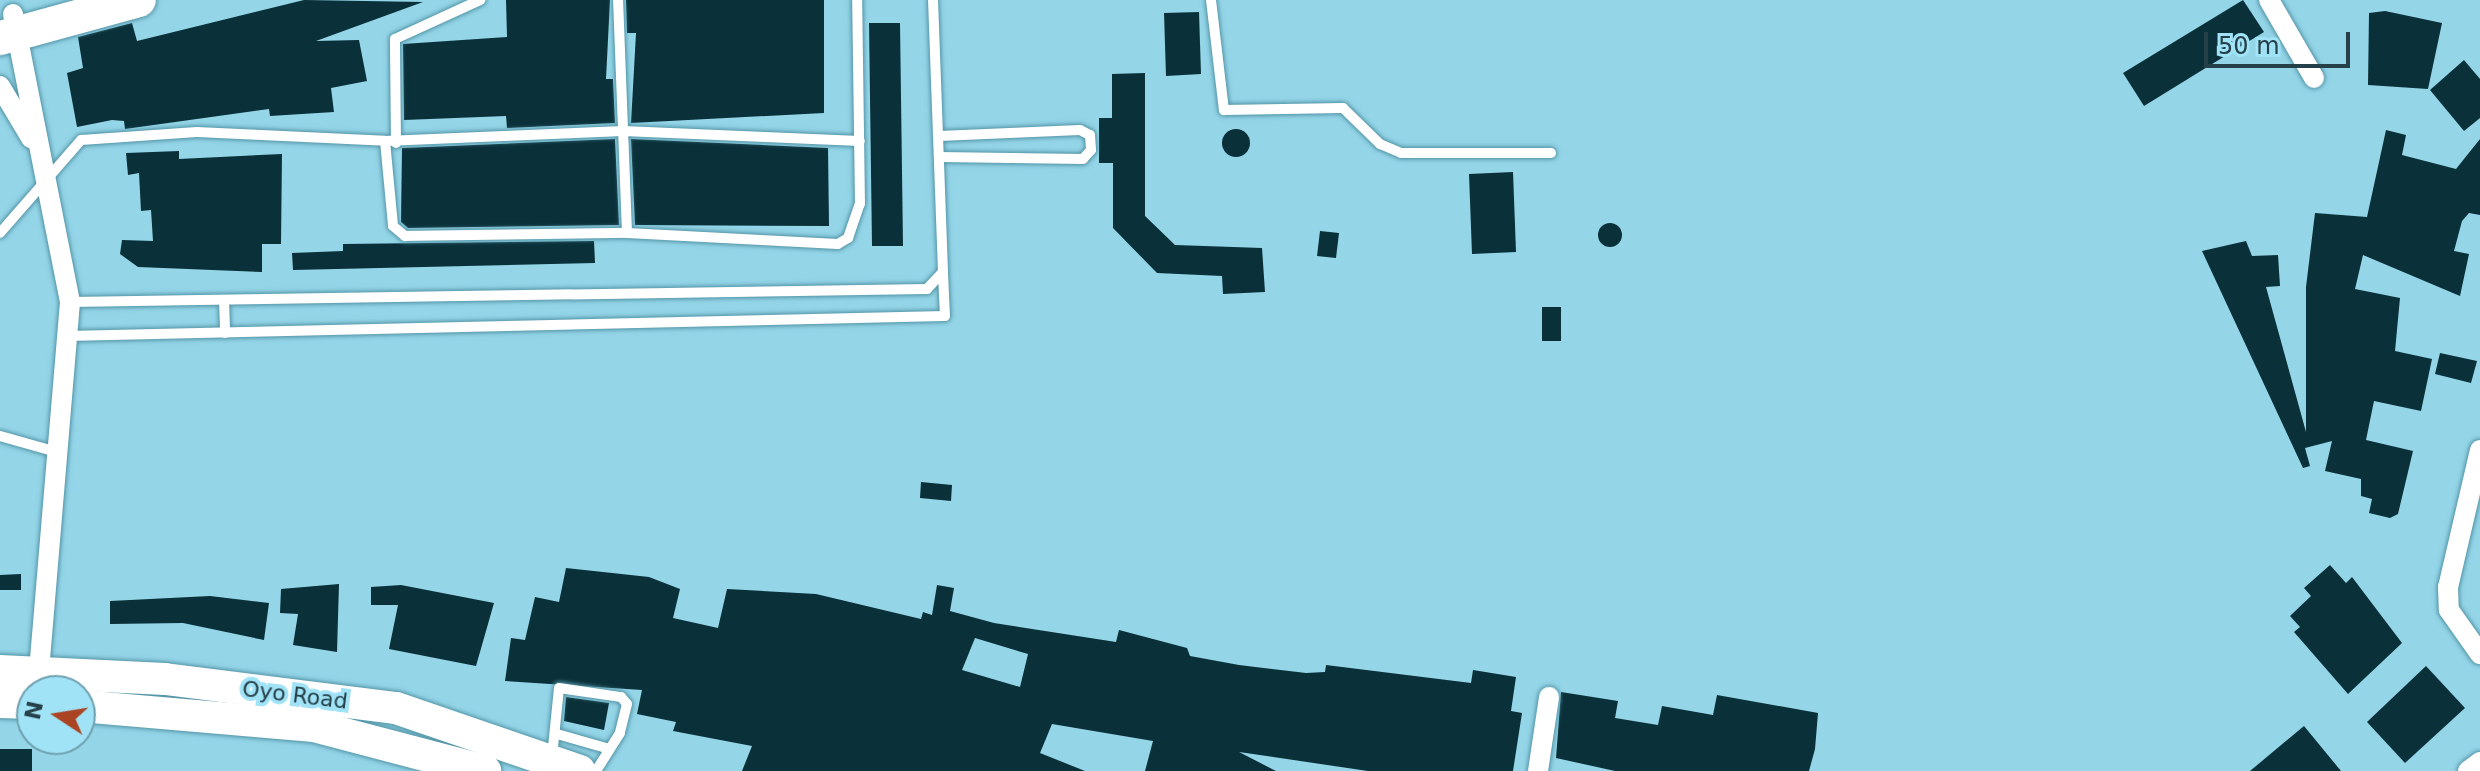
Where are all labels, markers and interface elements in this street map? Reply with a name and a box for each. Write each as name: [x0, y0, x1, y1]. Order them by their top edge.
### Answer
scale bar: [2208, 16, 2354, 66]
text: 50 m: [2218, 32, 2280, 60]
north arrow: [16, 675, 96, 755]
street label: Oyo Road: [241, 675, 349, 715]
text: N: [20, 699, 48, 722]

